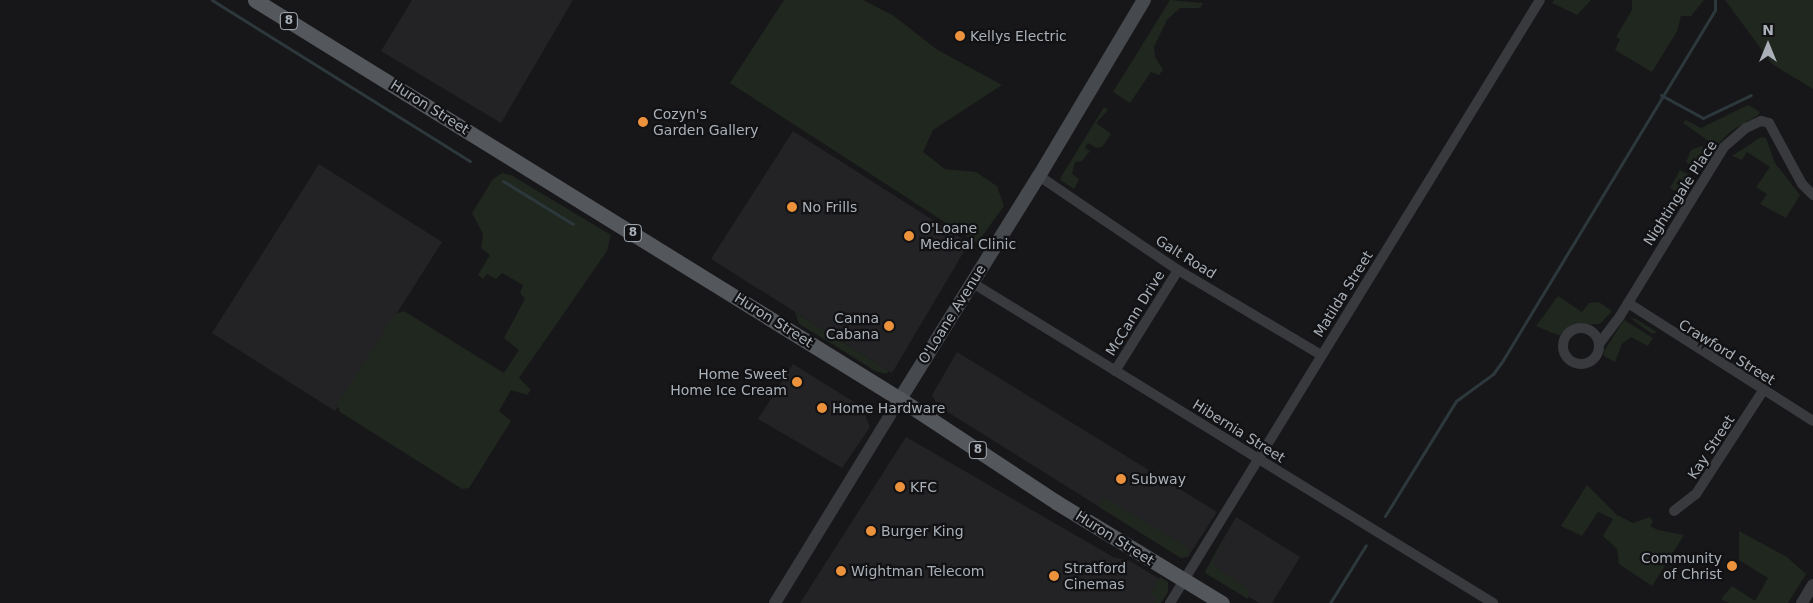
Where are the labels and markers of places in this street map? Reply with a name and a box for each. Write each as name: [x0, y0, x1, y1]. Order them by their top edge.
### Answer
place label: Kellys Electric: [970, 28, 1067, 44]
marker: Kellys Electric: [954, 30, 966, 42]
place label: Cozyn's Garden Gallery: [653, 106, 759, 138]
marker: Cozyn's Garden Gallery: [637, 116, 649, 128]
place label: No Frills: [802, 199, 857, 215]
marker: No Frills: [786, 201, 798, 213]
place label: O'Loane Medical Clinic: [920, 220, 1016, 252]
marker: O'Loane Medical Clinic: [902, 229, 916, 243]
place label: Canna Cabana: [826, 310, 879, 342]
marker: Canna Cabana: [883, 320, 895, 332]
place label: Home Sweet Home Ice Cream: [670, 366, 787, 398]
marker: Home Sweet Home Ice Cream: [791, 376, 803, 388]
place label: Home Hardware: [832, 400, 945, 416]
marker: Home Hardware: [816, 402, 828, 414]
place label: Subway: [1131, 471, 1186, 487]
marker: Subway: [1115, 473, 1127, 485]
place label: KFC: [910, 479, 937, 495]
marker: KFC: [894, 481, 906, 493]
place label: Burger King: [881, 523, 964, 539]
marker: Burger King: [865, 525, 877, 537]
place label: Community of Christ: [1641, 550, 1722, 582]
place label: Stratford Cinemas: [1064, 560, 1126, 592]
marker: Community of Christ: [1726, 560, 1738, 572]
place label: Wightman Telecom: [851, 563, 984, 579]
marker: Wightman Telecom: [835, 565, 847, 577]
marker: Stratford Cinemas: [1048, 570, 1060, 582]

